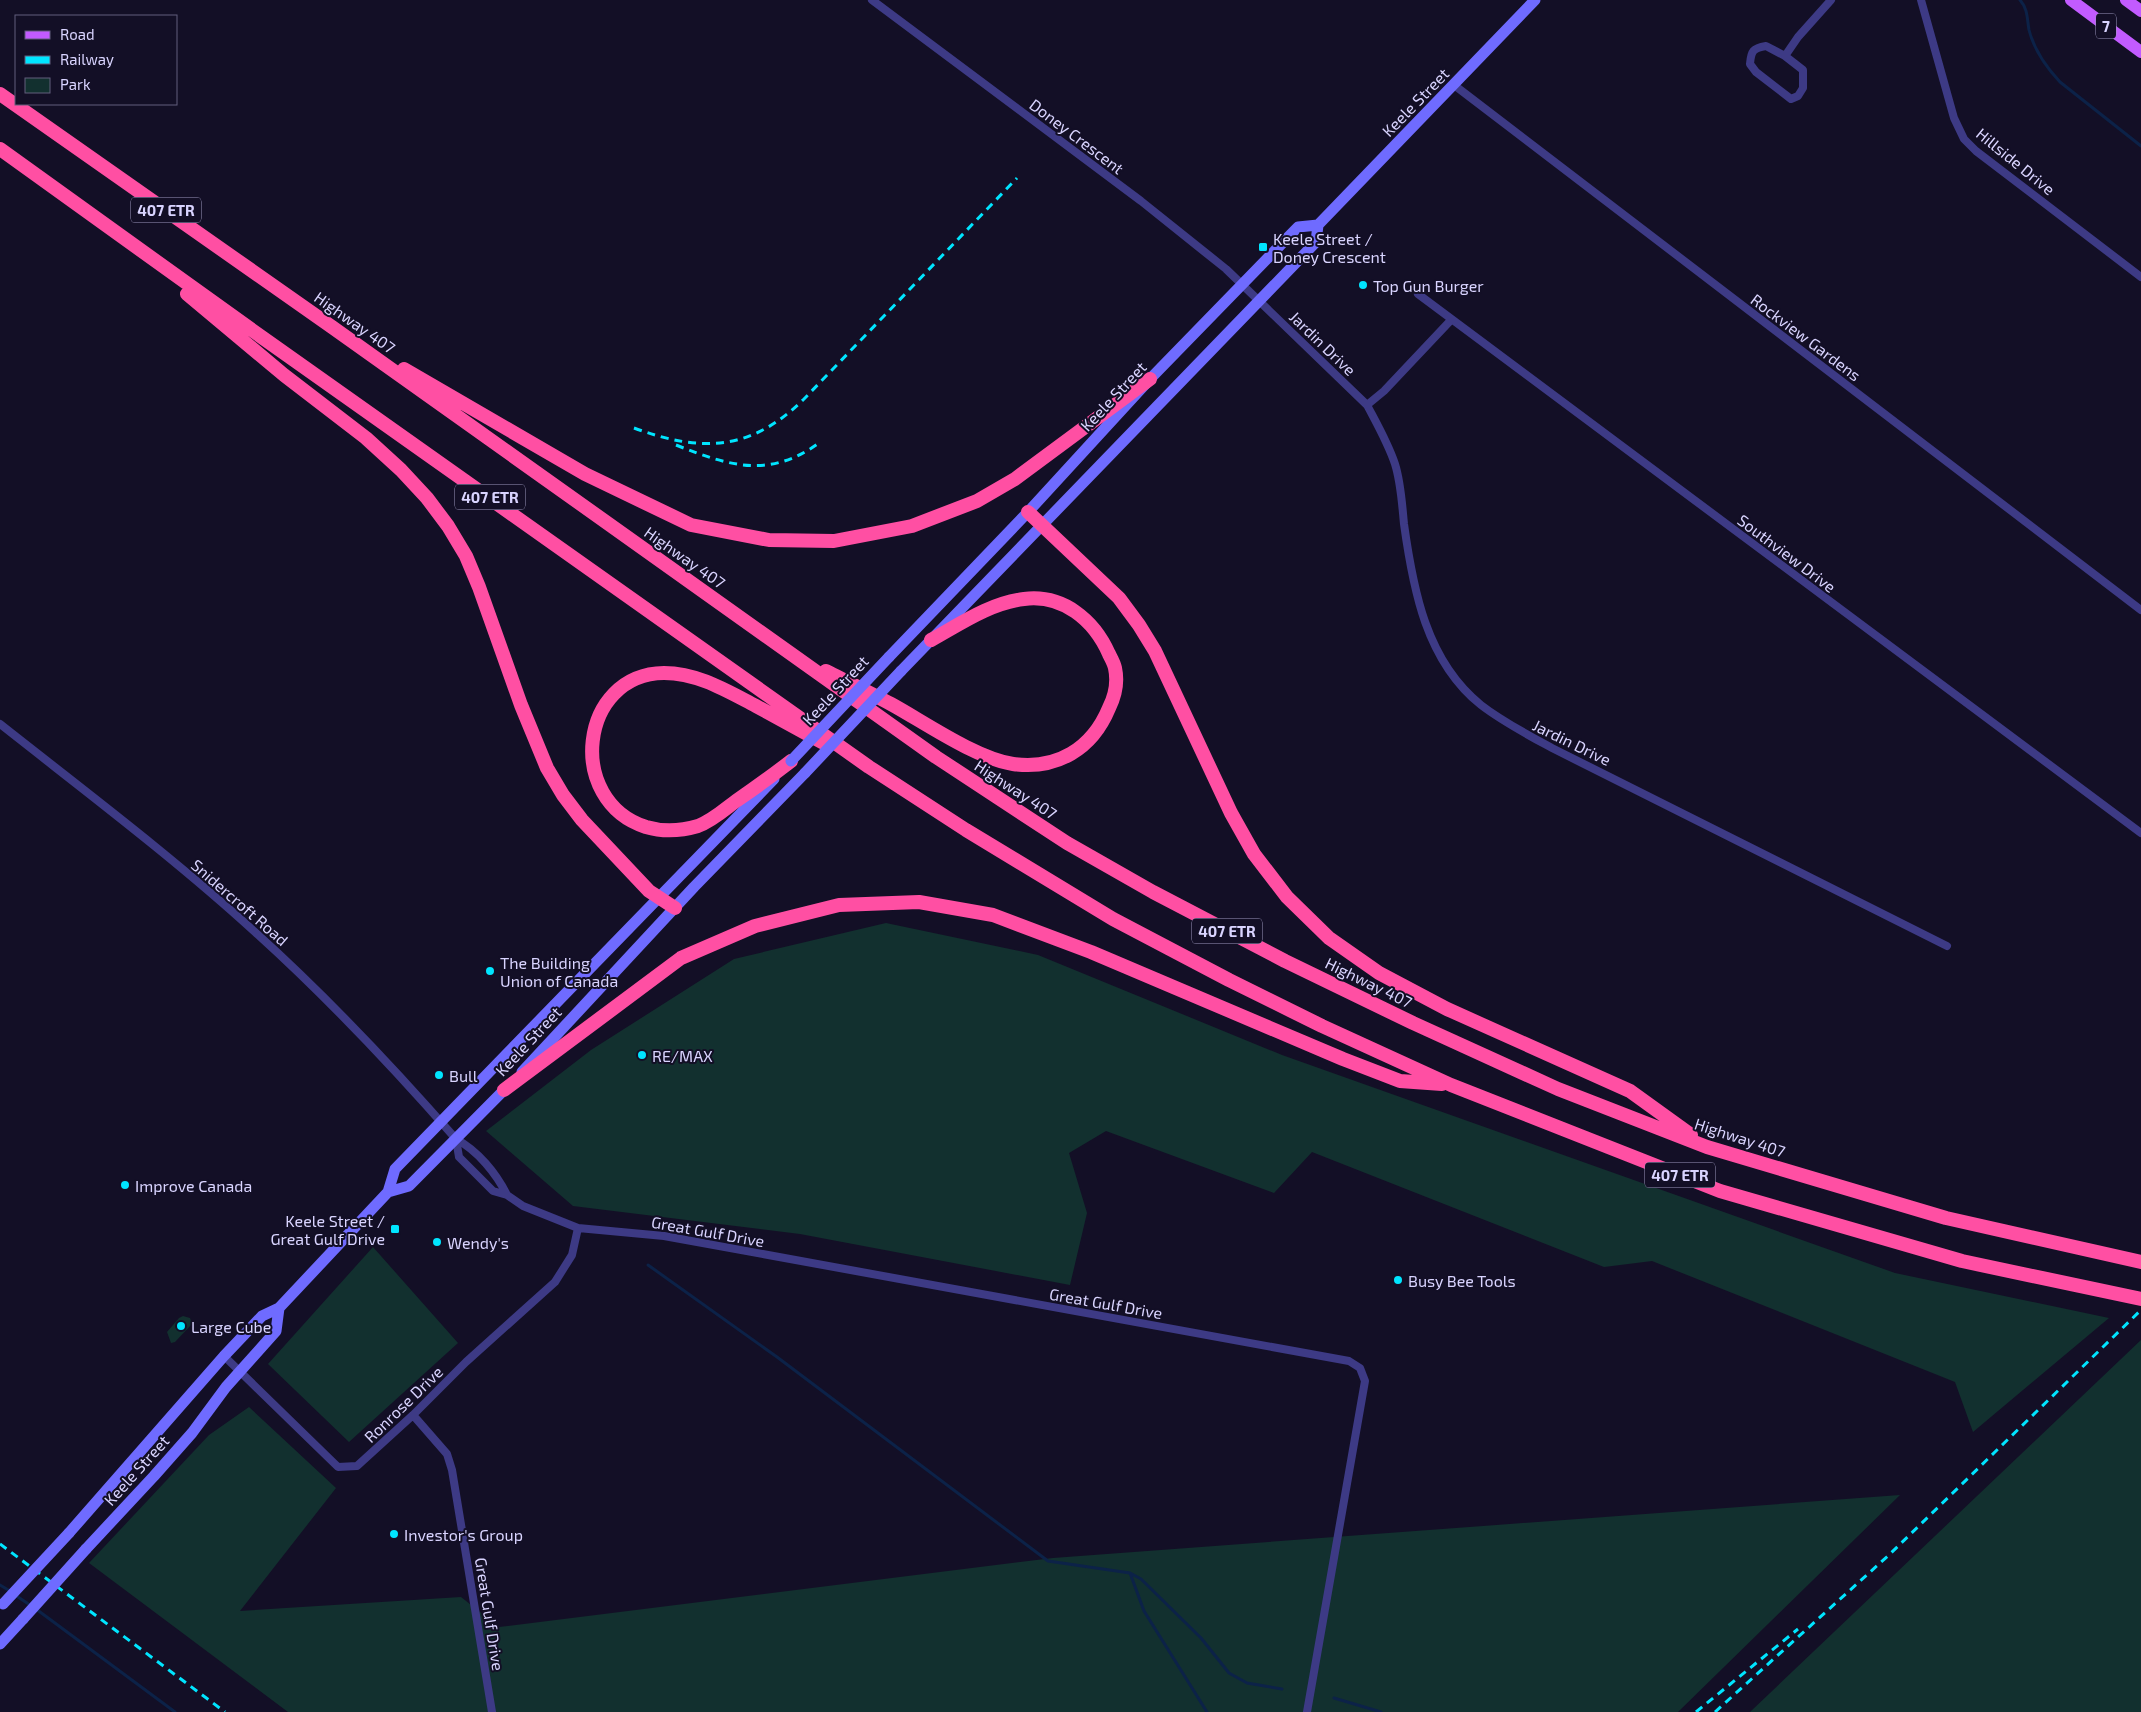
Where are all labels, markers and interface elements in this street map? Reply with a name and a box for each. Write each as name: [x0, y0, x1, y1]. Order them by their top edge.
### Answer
road number: 7: [2096, 14, 2116, 38]
legend: [15, 15, 178, 105]
text: Road: [60, 25, 95, 43]
text: Railway: [60, 50, 114, 68]
street label: Keele Street: [1378, 64, 1452, 140]
text: Park: [60, 75, 91, 93]
street label: Doney Crescent: [1026, 94, 1128, 178]
street label: Hillside Drive: [1973, 124, 2059, 198]
road number: 407 ETR: [131, 198, 201, 222]
place label: Keele Street / Doney Crescent: [1273, 229, 1386, 266]
marker: Keele Street / Doney Crescent: [1257, 241, 1269, 253]
place label: Top Gun Burger: [1373, 276, 1484, 295]
marker: Top Gun Burger: [1357, 279, 1369, 291]
street label: Highway 407: [311, 287, 399, 357]
street label: Rockview Gardens: [1747, 290, 1865, 384]
street label: Jardin Drive: [1286, 307, 1360, 379]
street label: Keele Street: [1076, 357, 1150, 435]
road number: 407 ETR: [455, 484, 525, 510]
street label: Southview Drive: [1734, 510, 1840, 596]
street label: Highway 407: [641, 522, 729, 592]
street label: Keele Street: [798, 651, 872, 729]
street label: Jardin Drive: [1530, 715, 1614, 769]
street label: Highway 407: [971, 755, 1061, 823]
street label: Snidercroft Road: [188, 855, 292, 949]
road number: 407 ETR: [1192, 918, 1262, 944]
place label: The Building Union of Canada: [500, 953, 618, 990]
street label: Highway 407: [1323, 953, 1415, 1011]
marker: The Building Union of Canada: [484, 965, 496, 977]
street label: Keele Street: [491, 1002, 565, 1080]
place label: RE/MAX: [652, 1046, 713, 1065]
marker: RE/MAX: [636, 1049, 648, 1061]
place label: Bull: [449, 1066, 478, 1085]
marker: Bull: [433, 1069, 445, 1081]
street label: Highway 407: [1692, 1113, 1788, 1161]
road number: 407 ETR: [1645, 1162, 1715, 1188]
place label: Improve Canada: [135, 1176, 252, 1195]
marker: Improve Canada: [119, 1179, 131, 1191]
place label: Keele Street / Great Gulf Drive: [271, 1211, 385, 1248]
street label: Great Gulf Drive: [650, 1212, 766, 1250]
marker: Keele Street / Great Gulf Drive: [389, 1223, 401, 1235]
place label: Wendy's: [447, 1233, 509, 1252]
marker: Wendy's: [431, 1236, 443, 1248]
place label: Busy Bee Tools: [1408, 1271, 1516, 1290]
marker: Busy Bee Tools: [1392, 1274, 1404, 1286]
street label: Great Gulf Drive: [1048, 1284, 1164, 1322]
place label: Large Cube: [191, 1317, 271, 1336]
marker: Large Cube: [175, 1320, 187, 1332]
street label: Ronrose Drive: [360, 1362, 446, 1446]
street label: Keele Street: [100, 1431, 172, 1509]
place label: Investor's Group: [404, 1525, 523, 1544]
marker: Investor's Group: [388, 1528, 400, 1540]
street label: Great Gulf Drive: [472, 1556, 508, 1672]

